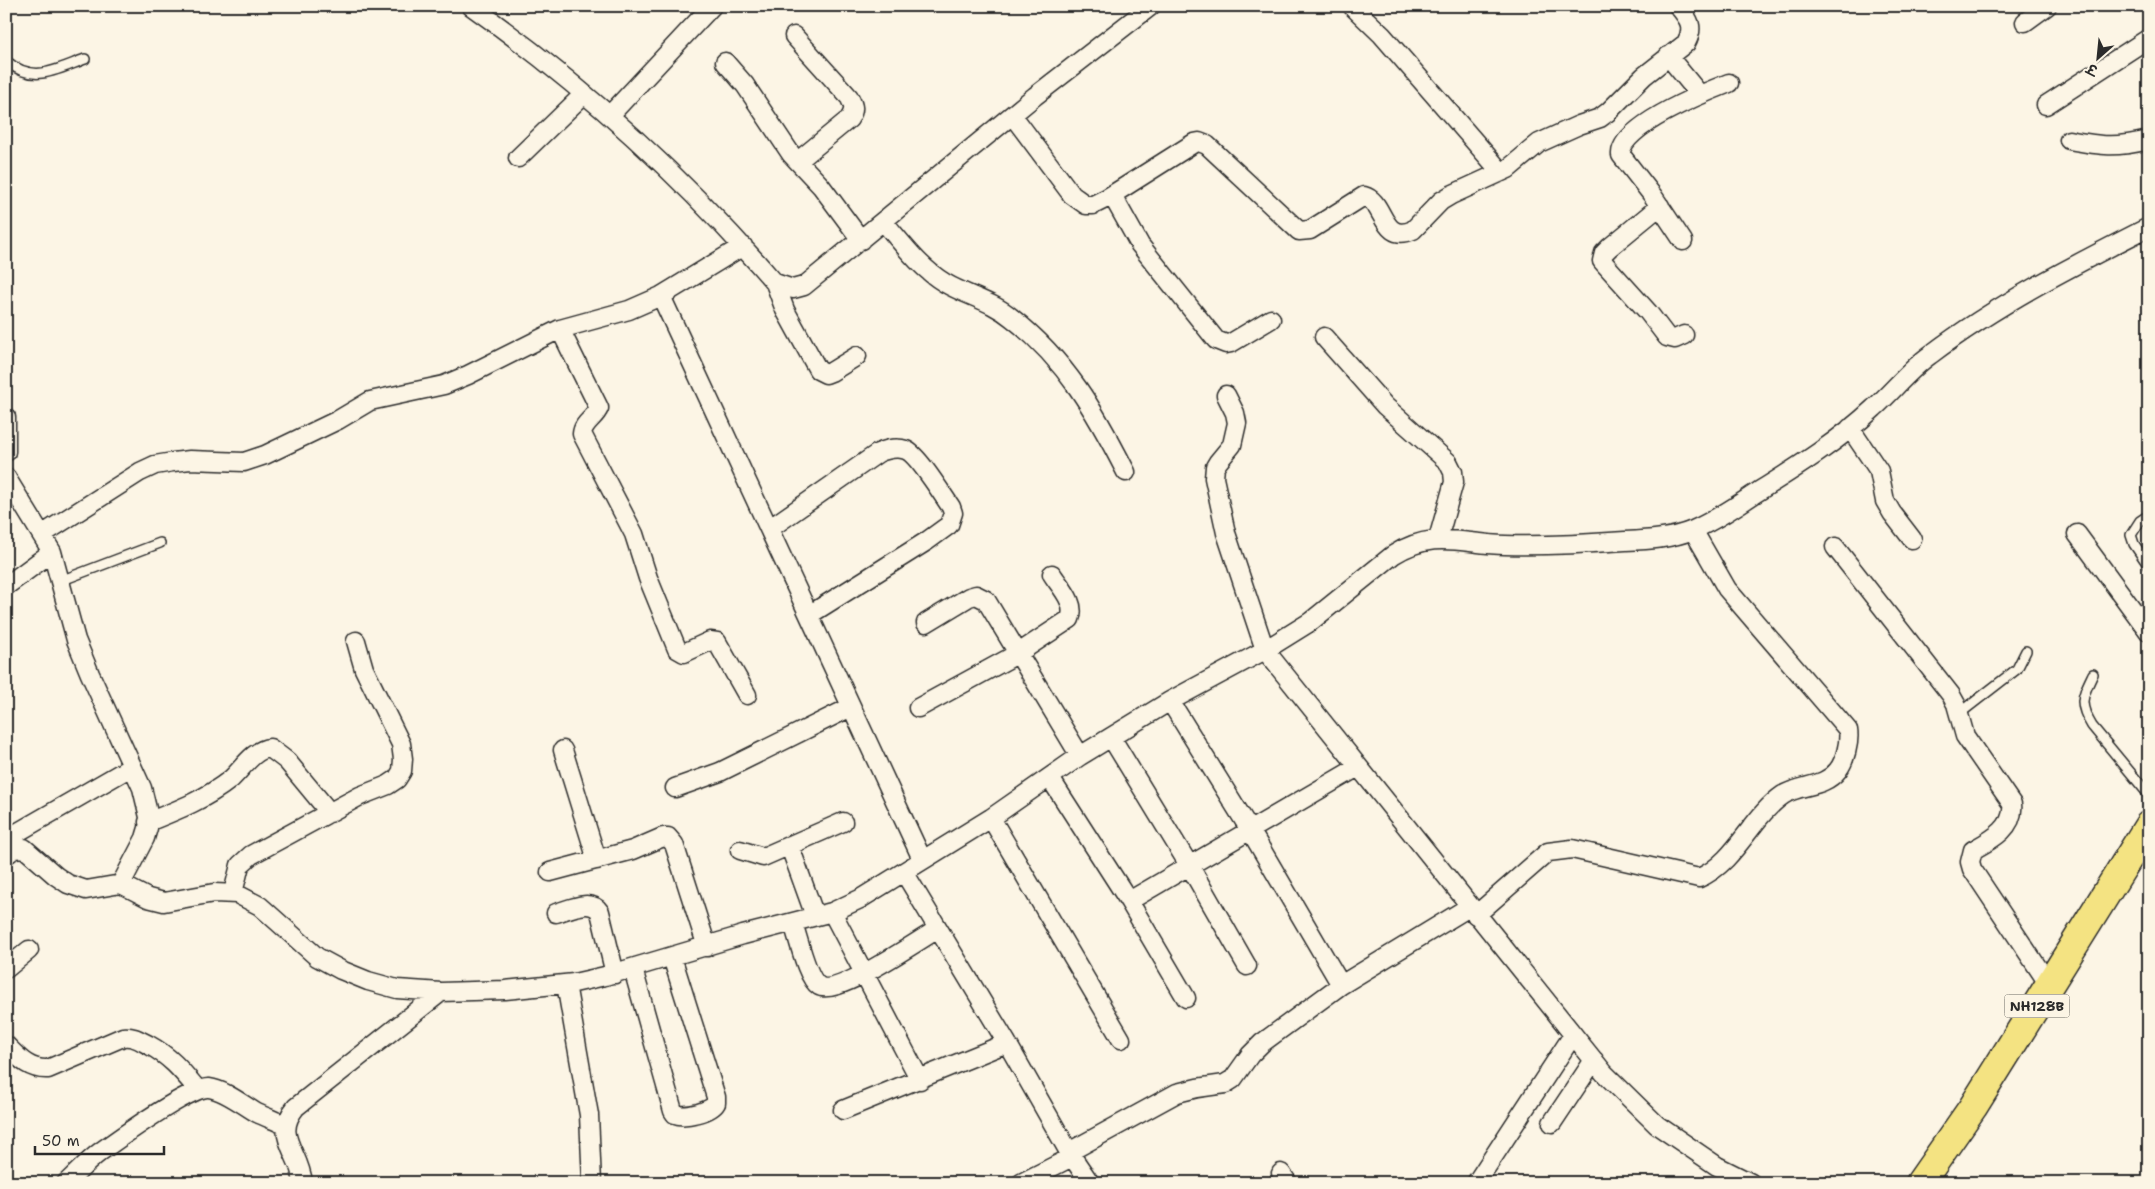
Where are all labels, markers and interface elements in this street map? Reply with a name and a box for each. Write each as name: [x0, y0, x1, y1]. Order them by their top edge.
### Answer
north arrow: [2072, 32, 2122, 82]
text: उ: [2082, 59, 2102, 81]
road number: NH128B: [2004, 994, 2070, 1018]
scale bar: [35, 1124, 164, 1156]
text: 50 m: [42, 1131, 80, 1151]

